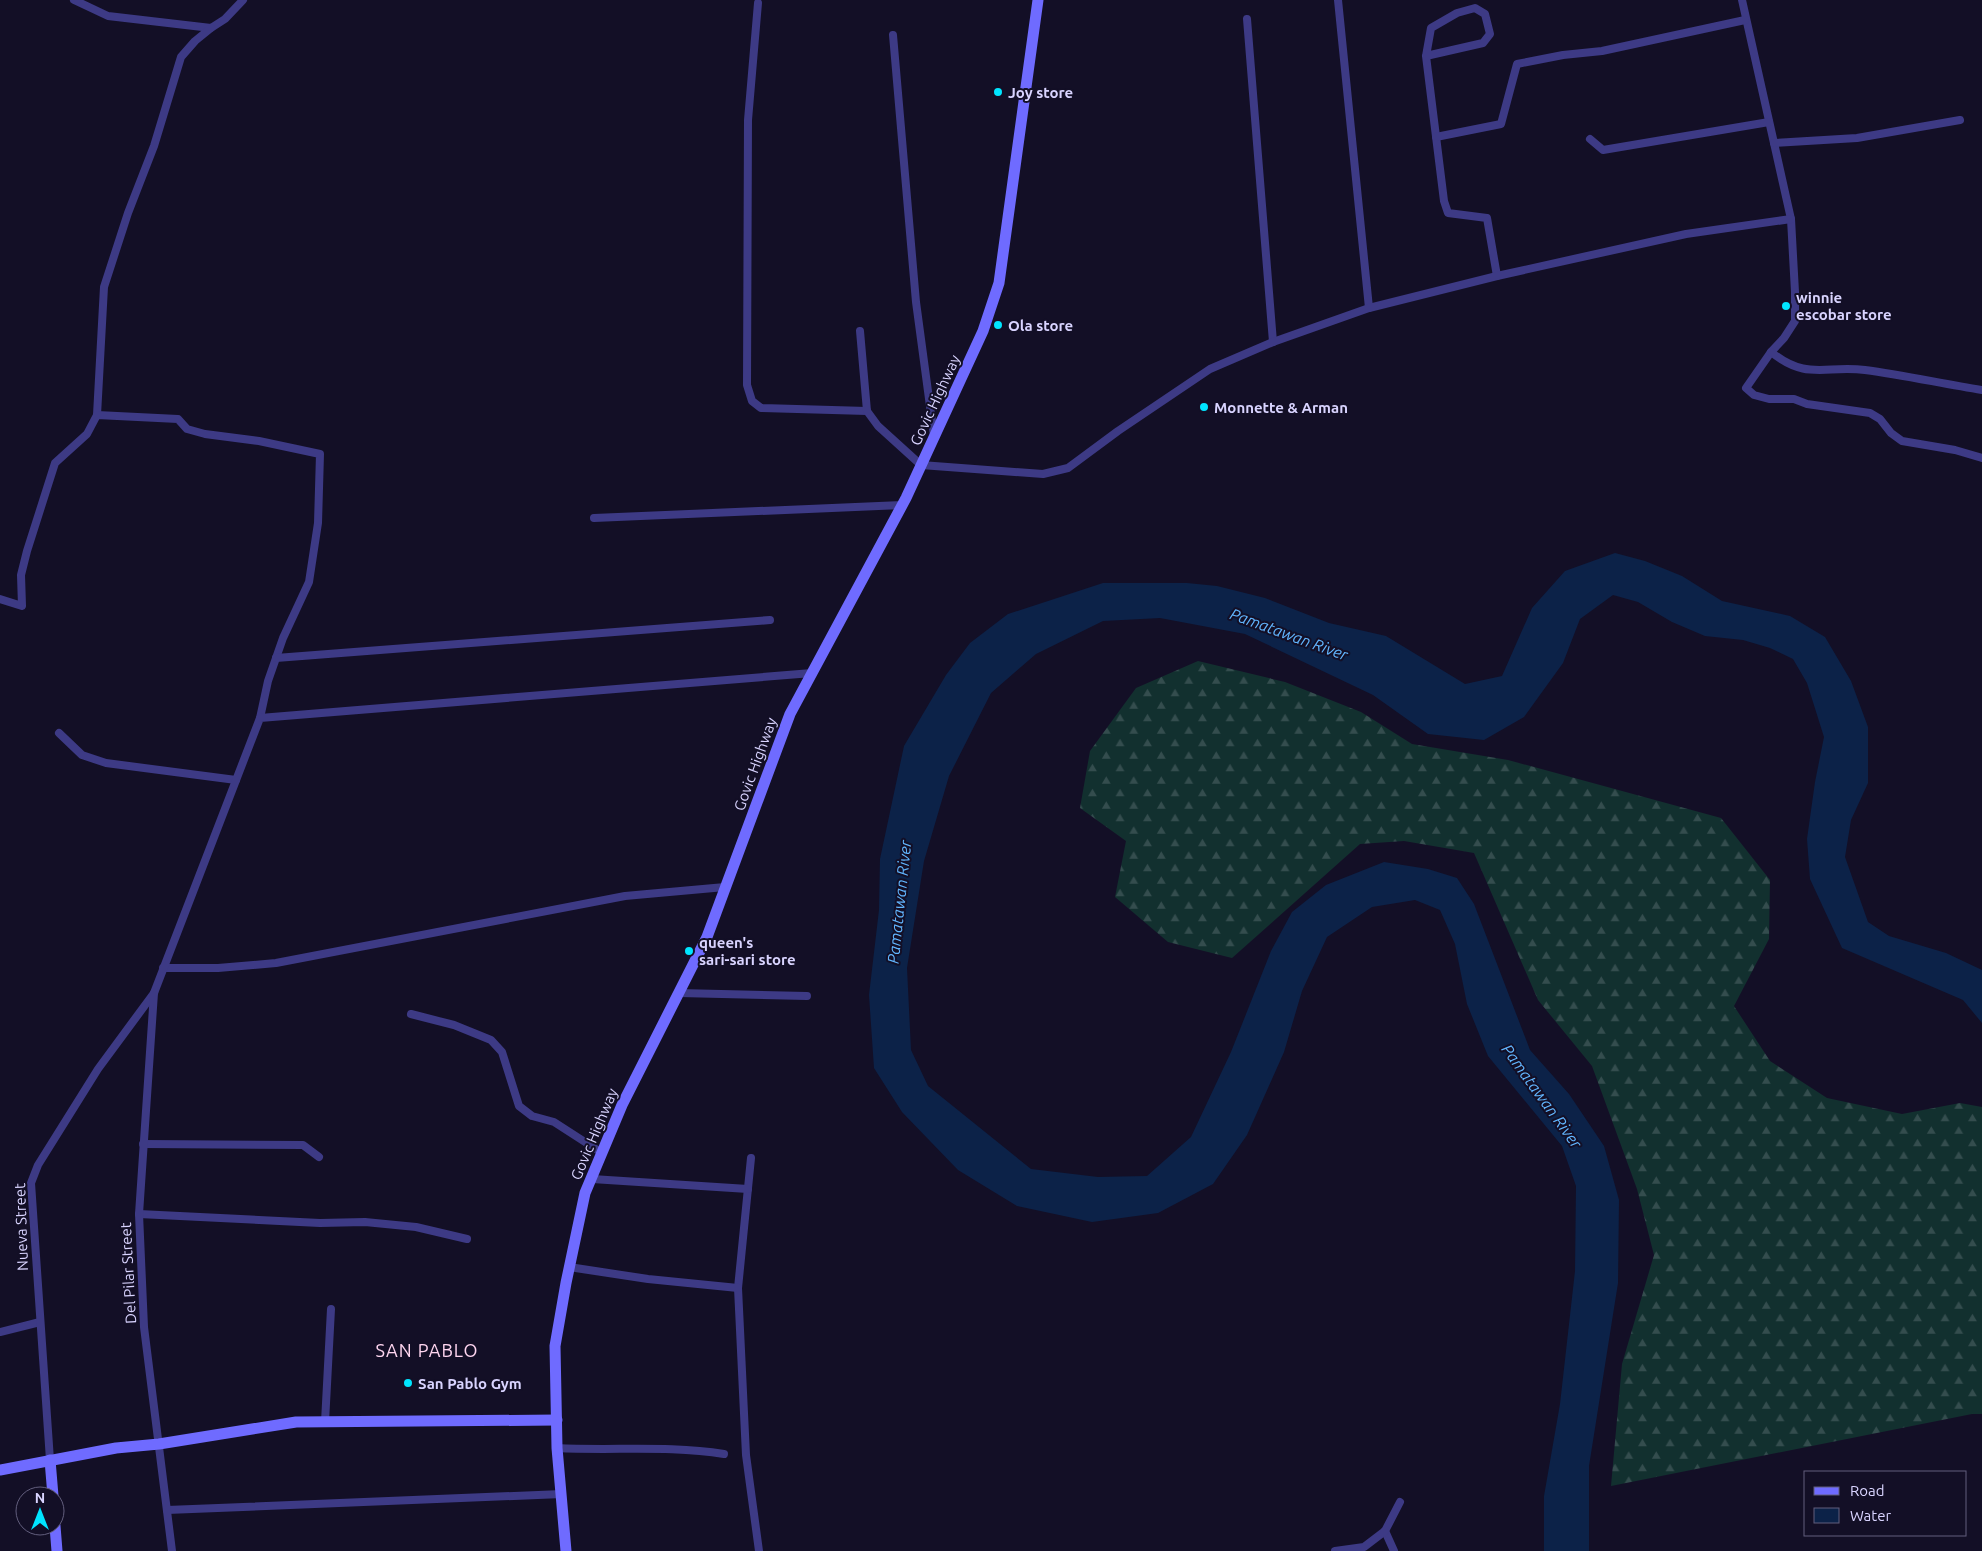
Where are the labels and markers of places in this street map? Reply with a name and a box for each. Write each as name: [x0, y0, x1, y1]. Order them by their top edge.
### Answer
place label: Joy store: [1008, 84, 1073, 101]
marker: Joy store: [992, 86, 1004, 98]
place label: winnie escobar store: [1796, 289, 1892, 323]
marker: winnie escobar store: [1780, 300, 1792, 312]
place label: Ola store: [1008, 317, 1073, 334]
marker: Ola store: [992, 319, 1004, 331]
place label: Monnette & Arman: [1214, 399, 1348, 416]
marker: Monnette & Arman: [1198, 401, 1210, 413]
place label: queen's sari-sari store: [699, 934, 796, 968]
marker: queen's sari-sari store: [683, 945, 695, 957]
place label: San Pablo Gym: [418, 1375, 522, 1392]
marker: San Pablo Gym: [402, 1377, 414, 1389]

